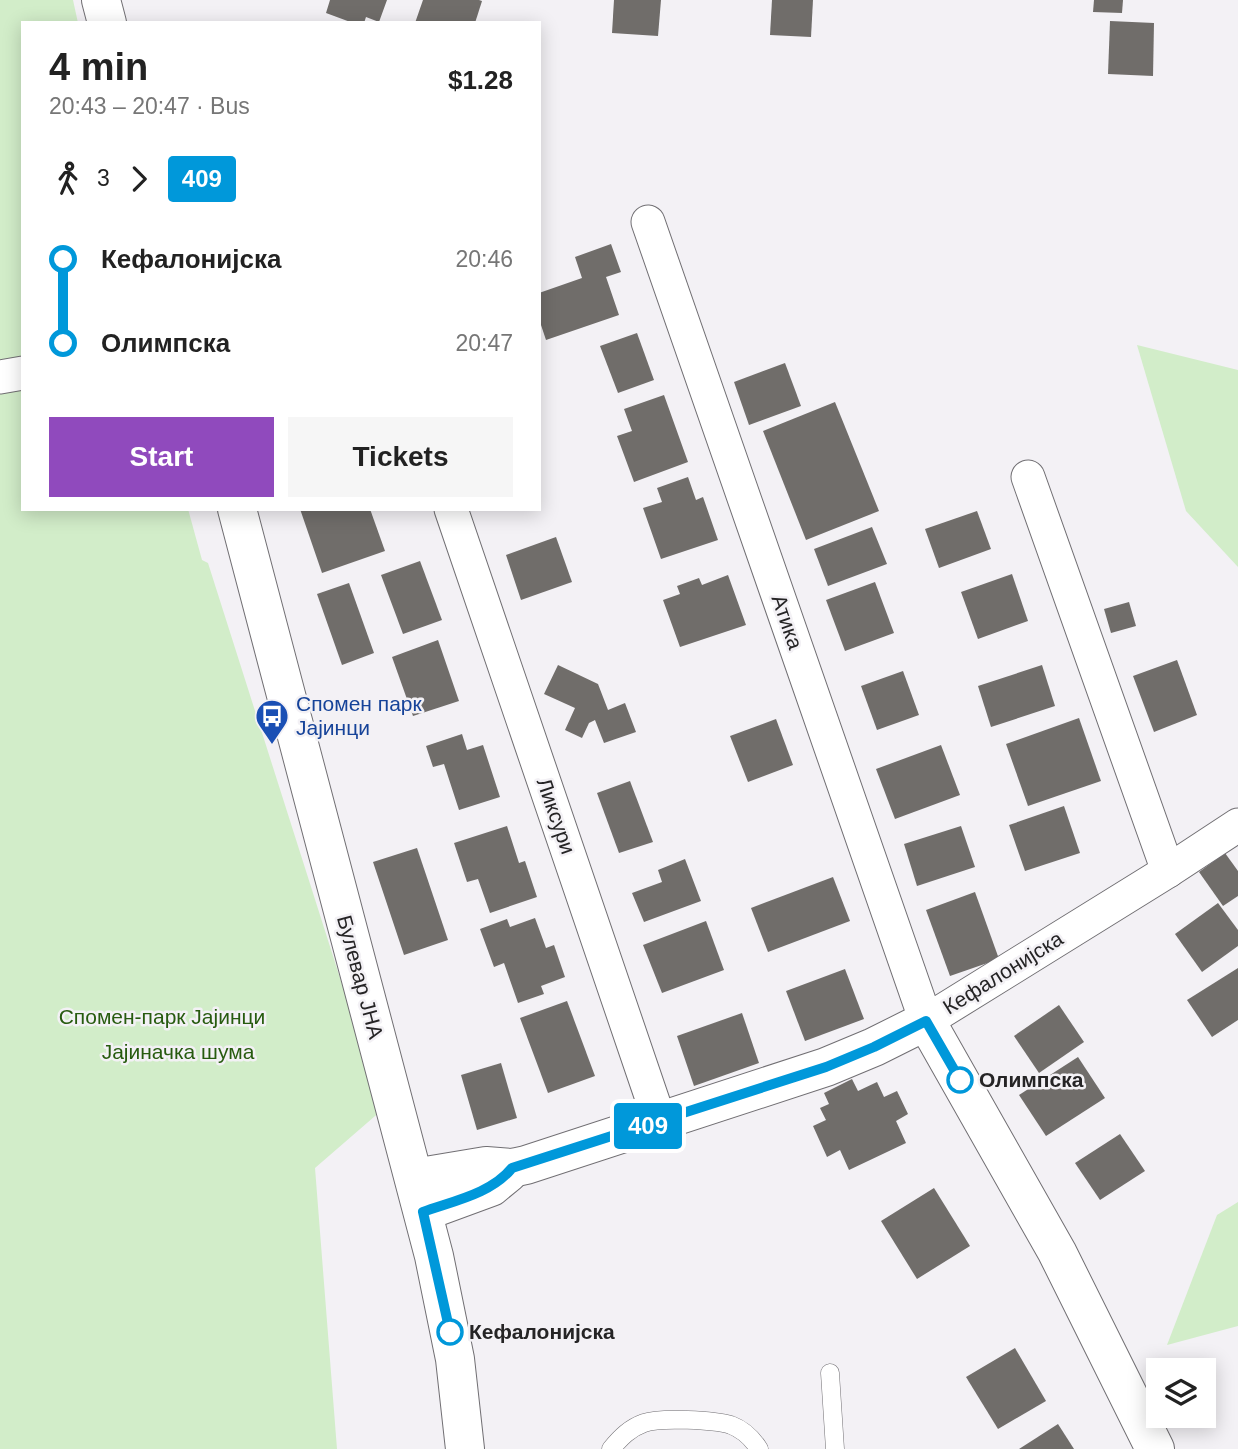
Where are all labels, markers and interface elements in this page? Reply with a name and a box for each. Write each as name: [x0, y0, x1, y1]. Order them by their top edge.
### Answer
text: 4 min: [49, 46, 148, 88]
text: $1.28: [448, 65, 513, 95]
text: 20:43 – 20:47 · Bus: [49, 93, 250, 119]
icon: walk: [49, 160, 87, 198]
icon: forward: [120, 160, 158, 198]
text: 3: [97, 165, 110, 191]
text: 409: [182, 165, 222, 192]
text: Кефалонијска: [101, 244, 281, 274]
text: 20:46: [455, 246, 513, 272]
text: Олимпска: [101, 328, 230, 358]
text: 20:47: [455, 330, 513, 356]
button: Start: [49, 417, 274, 497]
button: Tickets: [288, 417, 513, 497]
street label: Атика: [767, 592, 808, 652]
place label: Спомен парк Јајинци: [296, 692, 422, 739]
bus stop icon: Спомен парк Јајинци: [253, 697, 291, 746]
street label: Ликсури: [533, 775, 580, 857]
street label: Булевар ЈНА: [333, 913, 388, 1041]
street label: Кефалонијска: [939, 926, 1067, 1019]
park label: Спомен-парк Јајинци: [59, 1005, 265, 1028]
park label: Јајиначка шума: [102, 1040, 255, 1063]
marker: Олимпска: [947, 1067, 973, 1093]
place label: Олимпска: [979, 1068, 1084, 1091]
line badge: 409: [608, 1103, 688, 1149]
text: 409: [628, 1112, 668, 1139]
marker: Кефалонијска: [437, 1319, 463, 1345]
place label: Кефалонијска: [469, 1320, 615, 1343]
map controls: [1146, 1358, 1216, 1428]
button: layers: [1146, 1358, 1216, 1428]

